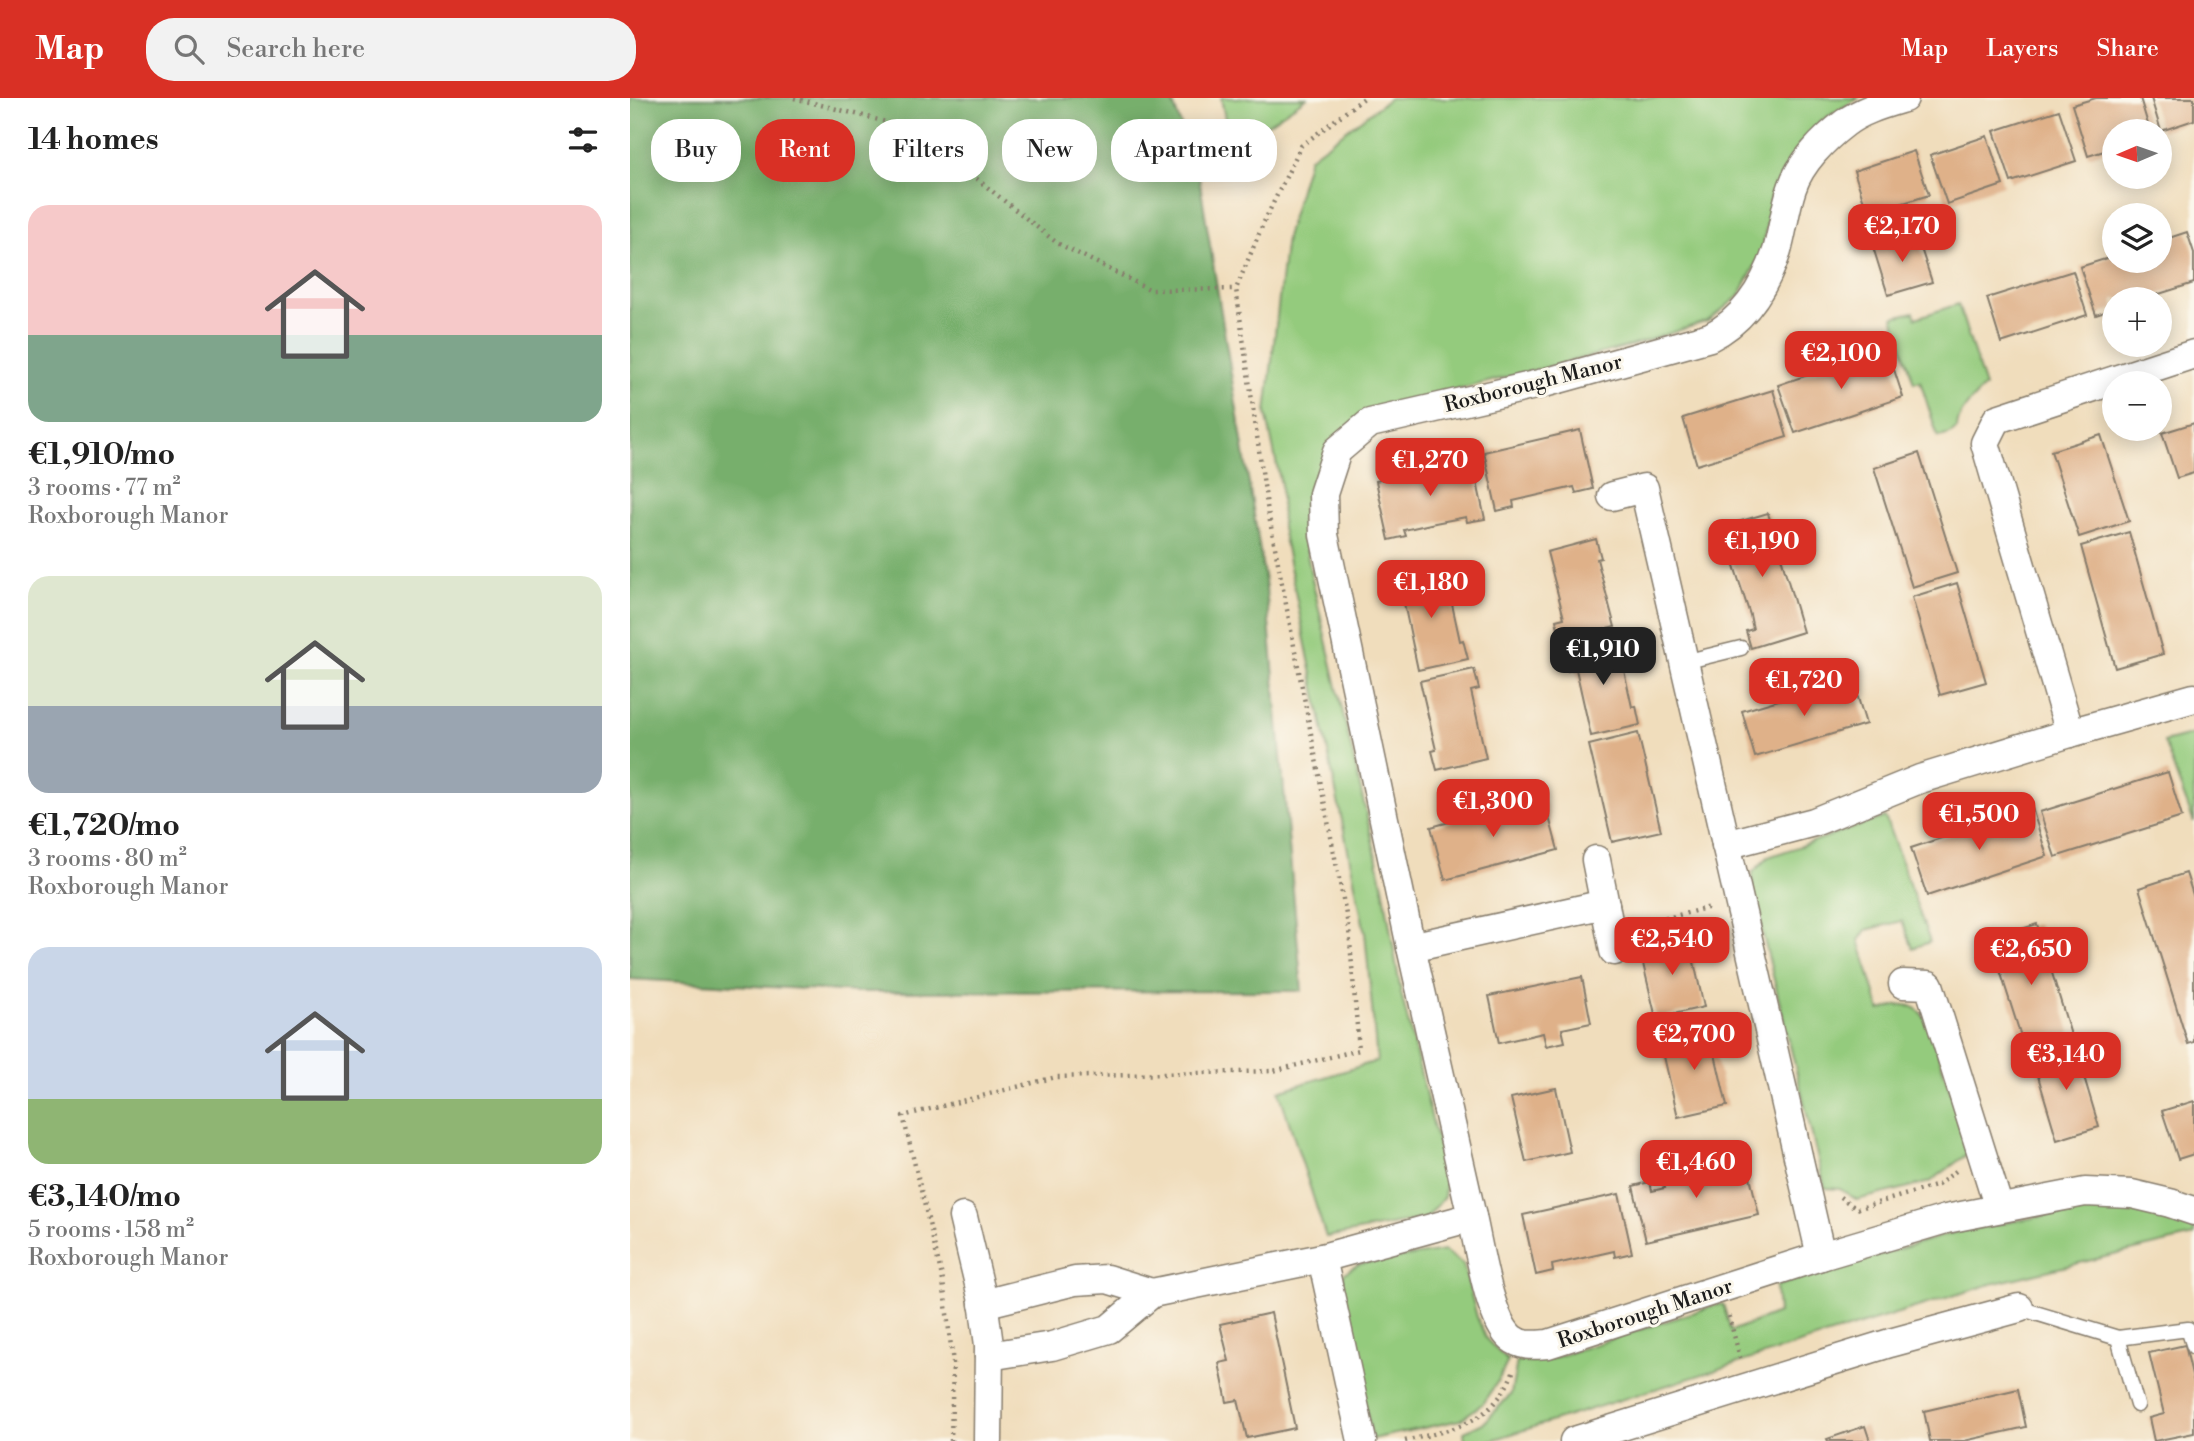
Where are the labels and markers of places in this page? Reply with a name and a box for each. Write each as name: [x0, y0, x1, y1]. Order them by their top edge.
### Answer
pin: €2,170: [1845, 204, 1959, 264]
pin: €2,100: [1784, 331, 1898, 391]
pin: €1,270: [1373, 438, 1487, 498]
pin: €1,190: [1705, 519, 1819, 579]
pin: €1,180: [1374, 560, 1488, 620]
pin: €1,910: [1546, 628, 1660, 687]
pin: €1,720: [1747, 658, 1861, 718]
pin: €1,300: [1436, 780, 1550, 839]
pin: €1,500: [1922, 792, 2036, 852]
pin: €2,540: [1615, 918, 1729, 977]
pin: €2,650: [1974, 928, 2088, 987]
pin: €2,700: [1637, 1012, 1751, 1072]
pin: €3,140: [2009, 1032, 2123, 1092]
pin: €1,460: [1639, 1140, 1753, 1200]

